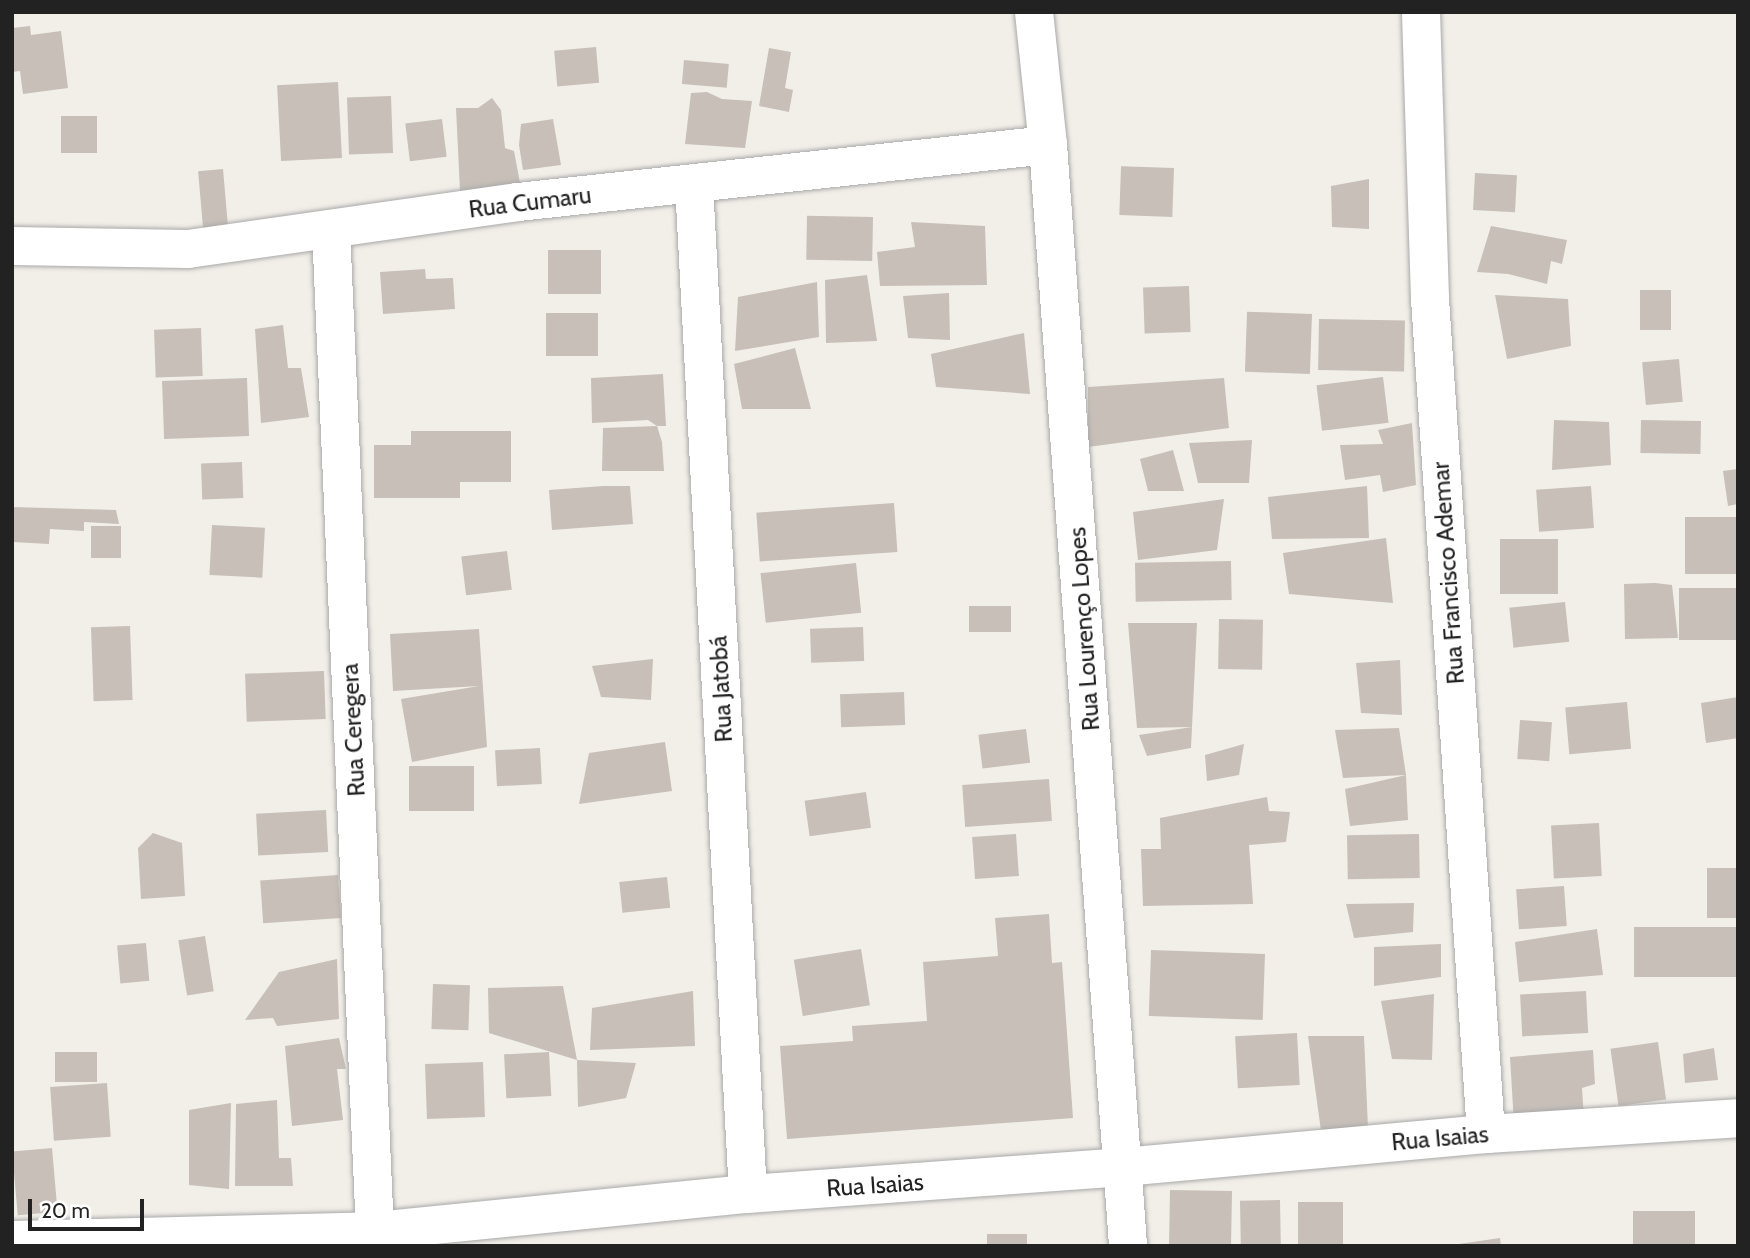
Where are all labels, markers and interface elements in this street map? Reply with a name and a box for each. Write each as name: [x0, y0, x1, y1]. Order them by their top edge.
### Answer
street label: Rua Cumaru: [467, 180, 593, 224]
street label: Rua Francisco Ademar: [1426, 461, 1470, 685]
street label: Rua Lourenço Lopes: [1063, 526, 1105, 732]
street label: Rua Jatobá: [704, 635, 738, 743]
street label: Rua Ceregera: [335, 663, 371, 797]
street label: Rua Isaias: [1390, 1119, 1490, 1157]
street label: Rua Isaias: [825, 1167, 925, 1203]
scale bar: [32, 1184, 147, 1228]
text: 20 m: [41, 1198, 90, 1223]

